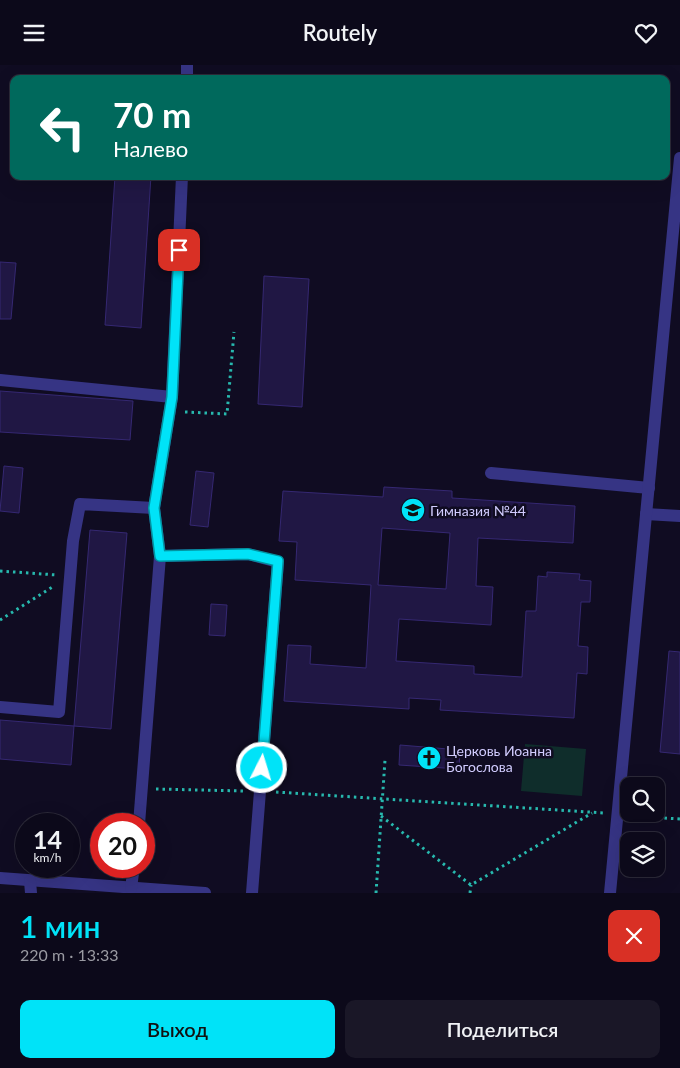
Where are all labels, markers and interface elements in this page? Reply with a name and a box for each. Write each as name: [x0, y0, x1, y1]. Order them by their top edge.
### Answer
icon: menu: [20, 19, 48, 47]
text: Routely: [303, 19, 377, 46]
icon: heart: [632, 19, 660, 47]
text: 70 m: [113, 93, 191, 135]
icon: left: [30, 95, 95, 160]
text: Налево: [113, 135, 188, 162]
pin: [158, 229, 200, 271]
icon: arrive: [165, 236, 193, 264]
school or university icon: Гимназия №44: [400, 497, 426, 523]
place label: Гимназия №44: [430, 502, 526, 519]
position arrow: [235, 741, 287, 793]
place label: Церковь Иоанна Богослова: [446, 742, 552, 775]
church icon: Церковь Иоанна Богослова: [416, 745, 442, 771]
map controls: [620, 777, 665, 877]
button: search: [620, 777, 665, 822]
speed limit sign: 20: [90, 813, 155, 878]
text: 14: [33, 824, 62, 854]
button: layers: [620, 832, 665, 877]
text: km/h: [33, 850, 62, 865]
text: 1 мин: [20, 908, 101, 944]
button: close: [608, 910, 660, 962]
text: 220 m · 13:33: [20, 945, 119, 964]
button: Выход: [20, 1000, 335, 1058]
button: Поделиться: [345, 1000, 660, 1058]

